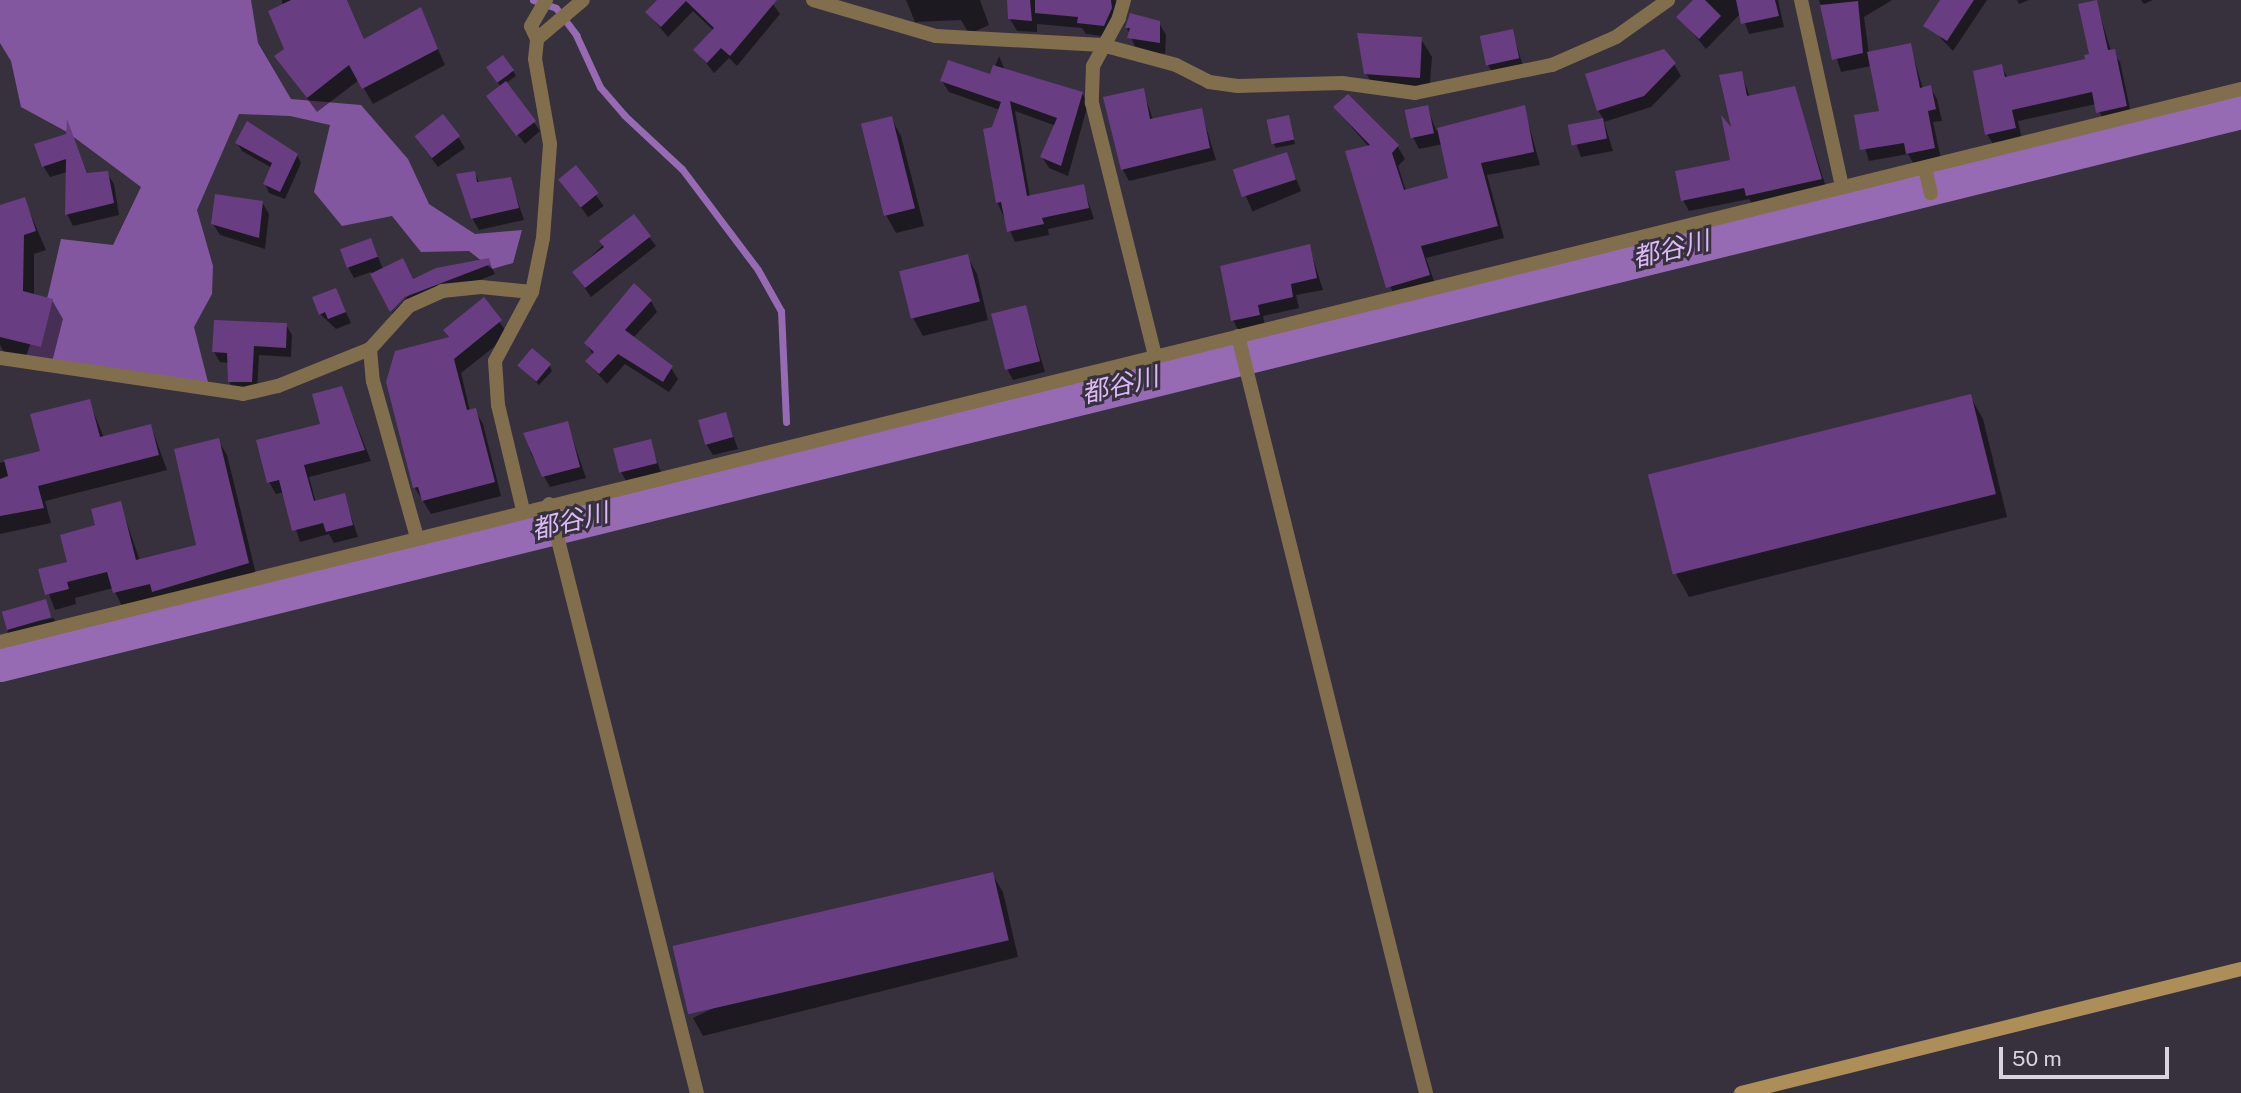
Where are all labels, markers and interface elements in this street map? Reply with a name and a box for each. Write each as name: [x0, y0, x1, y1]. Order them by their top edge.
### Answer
water label: 都谷川: [1629, 224, 1713, 274]
water label: 都谷川: [1078, 360, 1162, 410]
water label: 都谷川: [528, 496, 612, 546]
scale bar: [2003, 1034, 2173, 1078]
text: 50 m: [2012, 1046, 2062, 1071]

